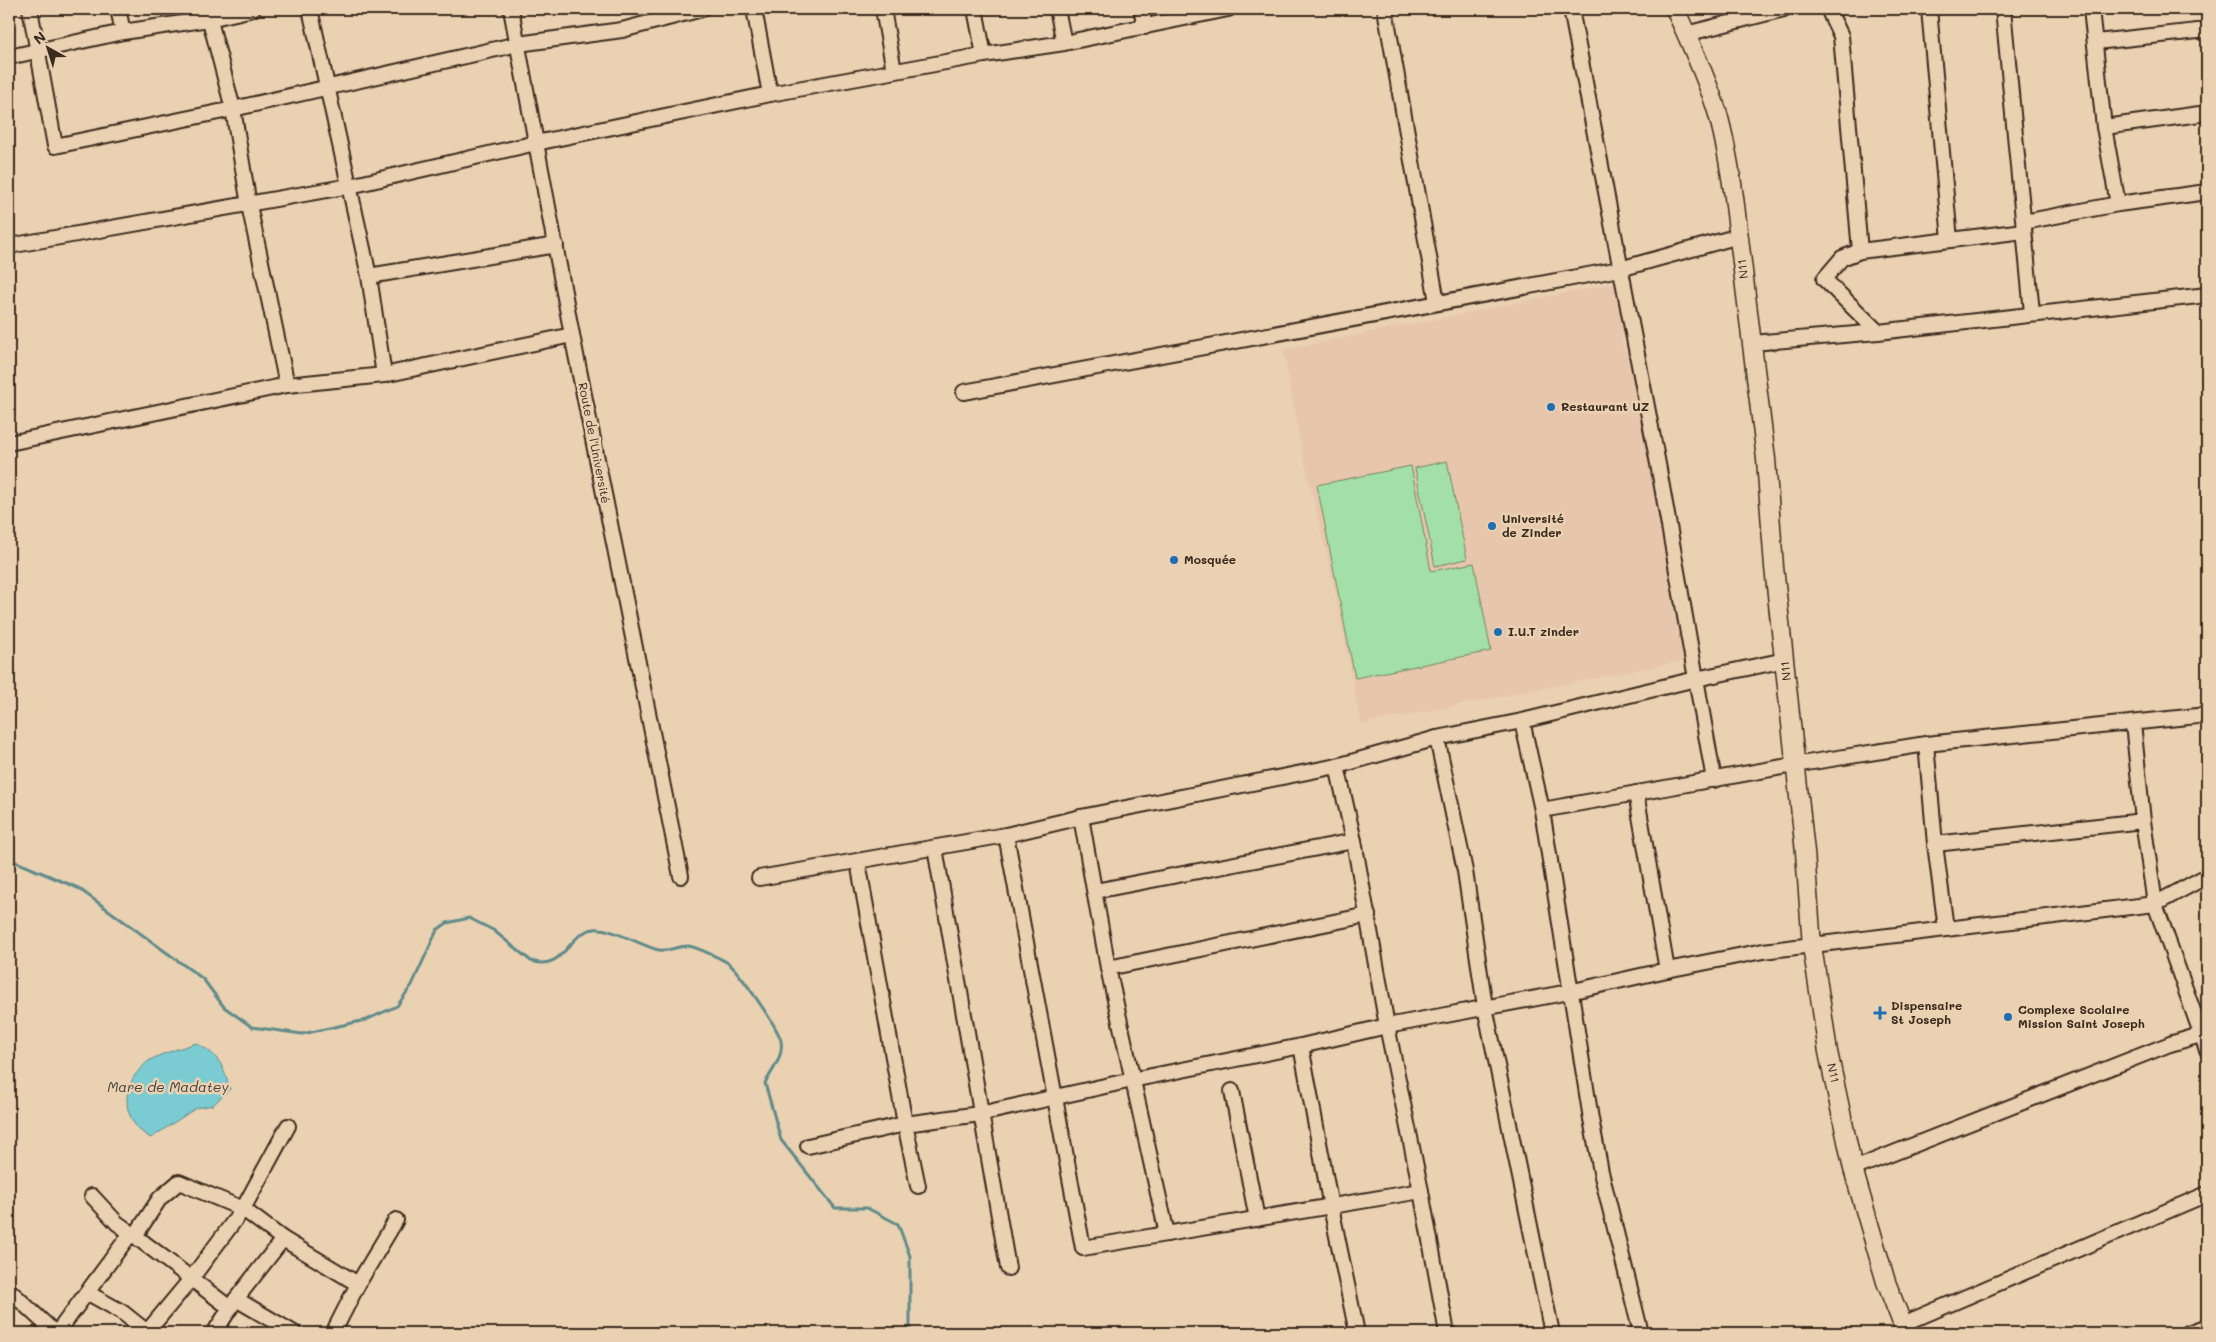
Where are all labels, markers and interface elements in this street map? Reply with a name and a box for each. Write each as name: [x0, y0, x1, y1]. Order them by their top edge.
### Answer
north arrow: [22, 22, 72, 72]
text: N: [29, 27, 50, 48]
street label: N11: [1733, 258, 1751, 280]
street label: Route de l'Université: [575, 381, 615, 505]
place label: Restaurant UZ: [1561, 398, 1650, 414]
marker: Restaurant UZ: [1545, 401, 1557, 413]
place label: Université de Zinder: [1502, 510, 1564, 540]
marker: Université de Zinder: [1486, 520, 1498, 532]
place label: Mosquée: [1184, 551, 1236, 567]
marker: Mosquée: [1168, 554, 1180, 566]
place label: I.U.T zinder: [1508, 623, 1579, 639]
marker: I.U.T zinder: [1492, 626, 1504, 638]
street label: N11: [1776, 661, 1794, 682]
place label: Dispensaire St Joseph: [1891, 997, 1962, 1027]
place label: Complexe Scolaire Mission Saint Joseph: [2018, 1001, 2145, 1031]
marker: Dispensaire St Joseph: [1873, 1006, 1887, 1020]
marker: Complexe Scolaire Mission Saint Joseph: [2002, 1011, 2014, 1023]
street label: N11: [1824, 1062, 1844, 1084]
water label: Mare de Madatey: [107, 1077, 230, 1096]

